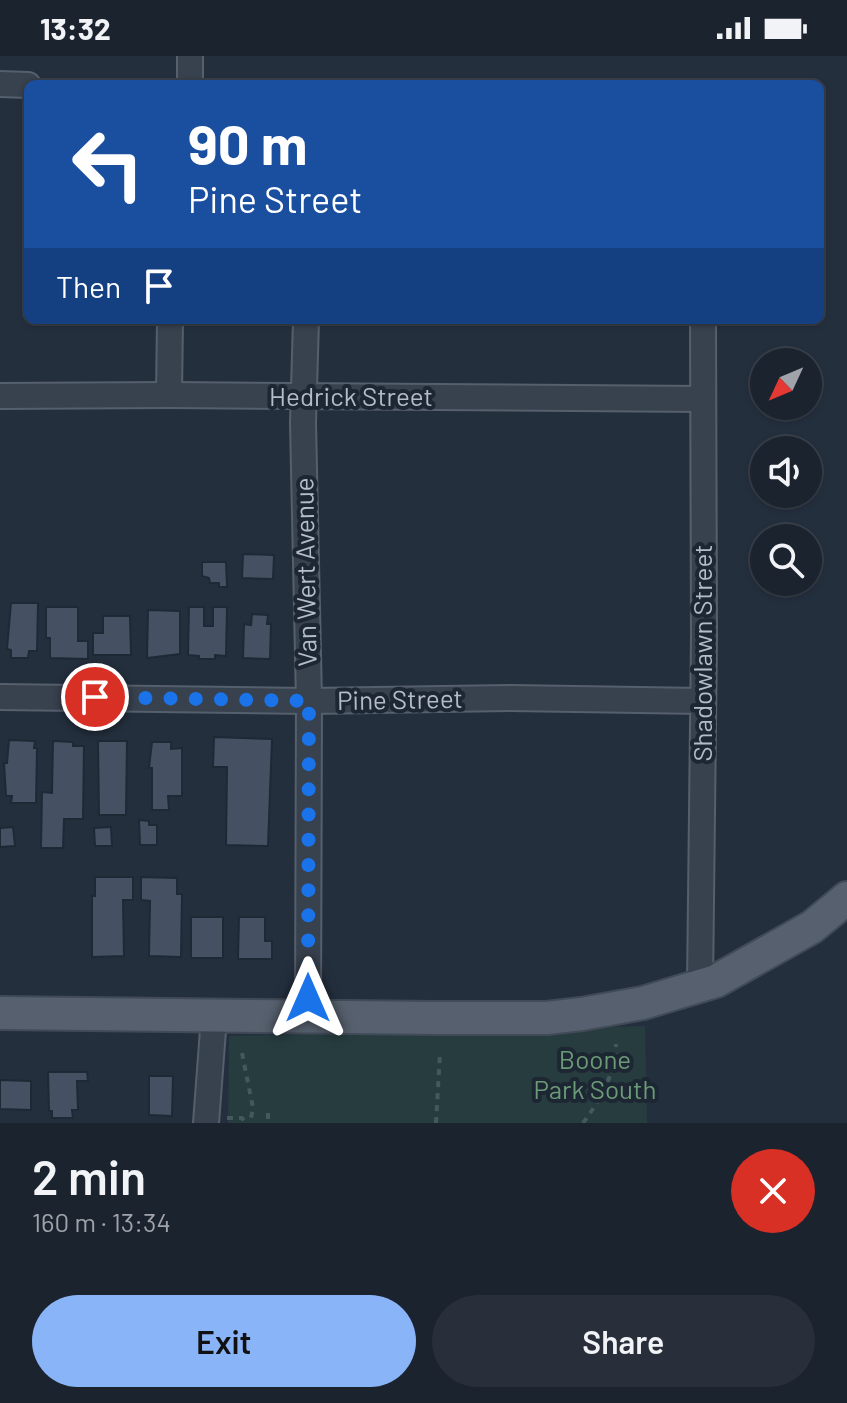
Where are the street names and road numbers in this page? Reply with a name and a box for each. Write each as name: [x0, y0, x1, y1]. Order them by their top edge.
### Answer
street label: Hedrick Street: [269, 380, 433, 411]
street label: Van Wert Avenue: [287, 477, 322, 667]
street label: Shadowlawn Street: [686, 544, 717, 762]
street label: Pine Street: [337, 682, 463, 715]

